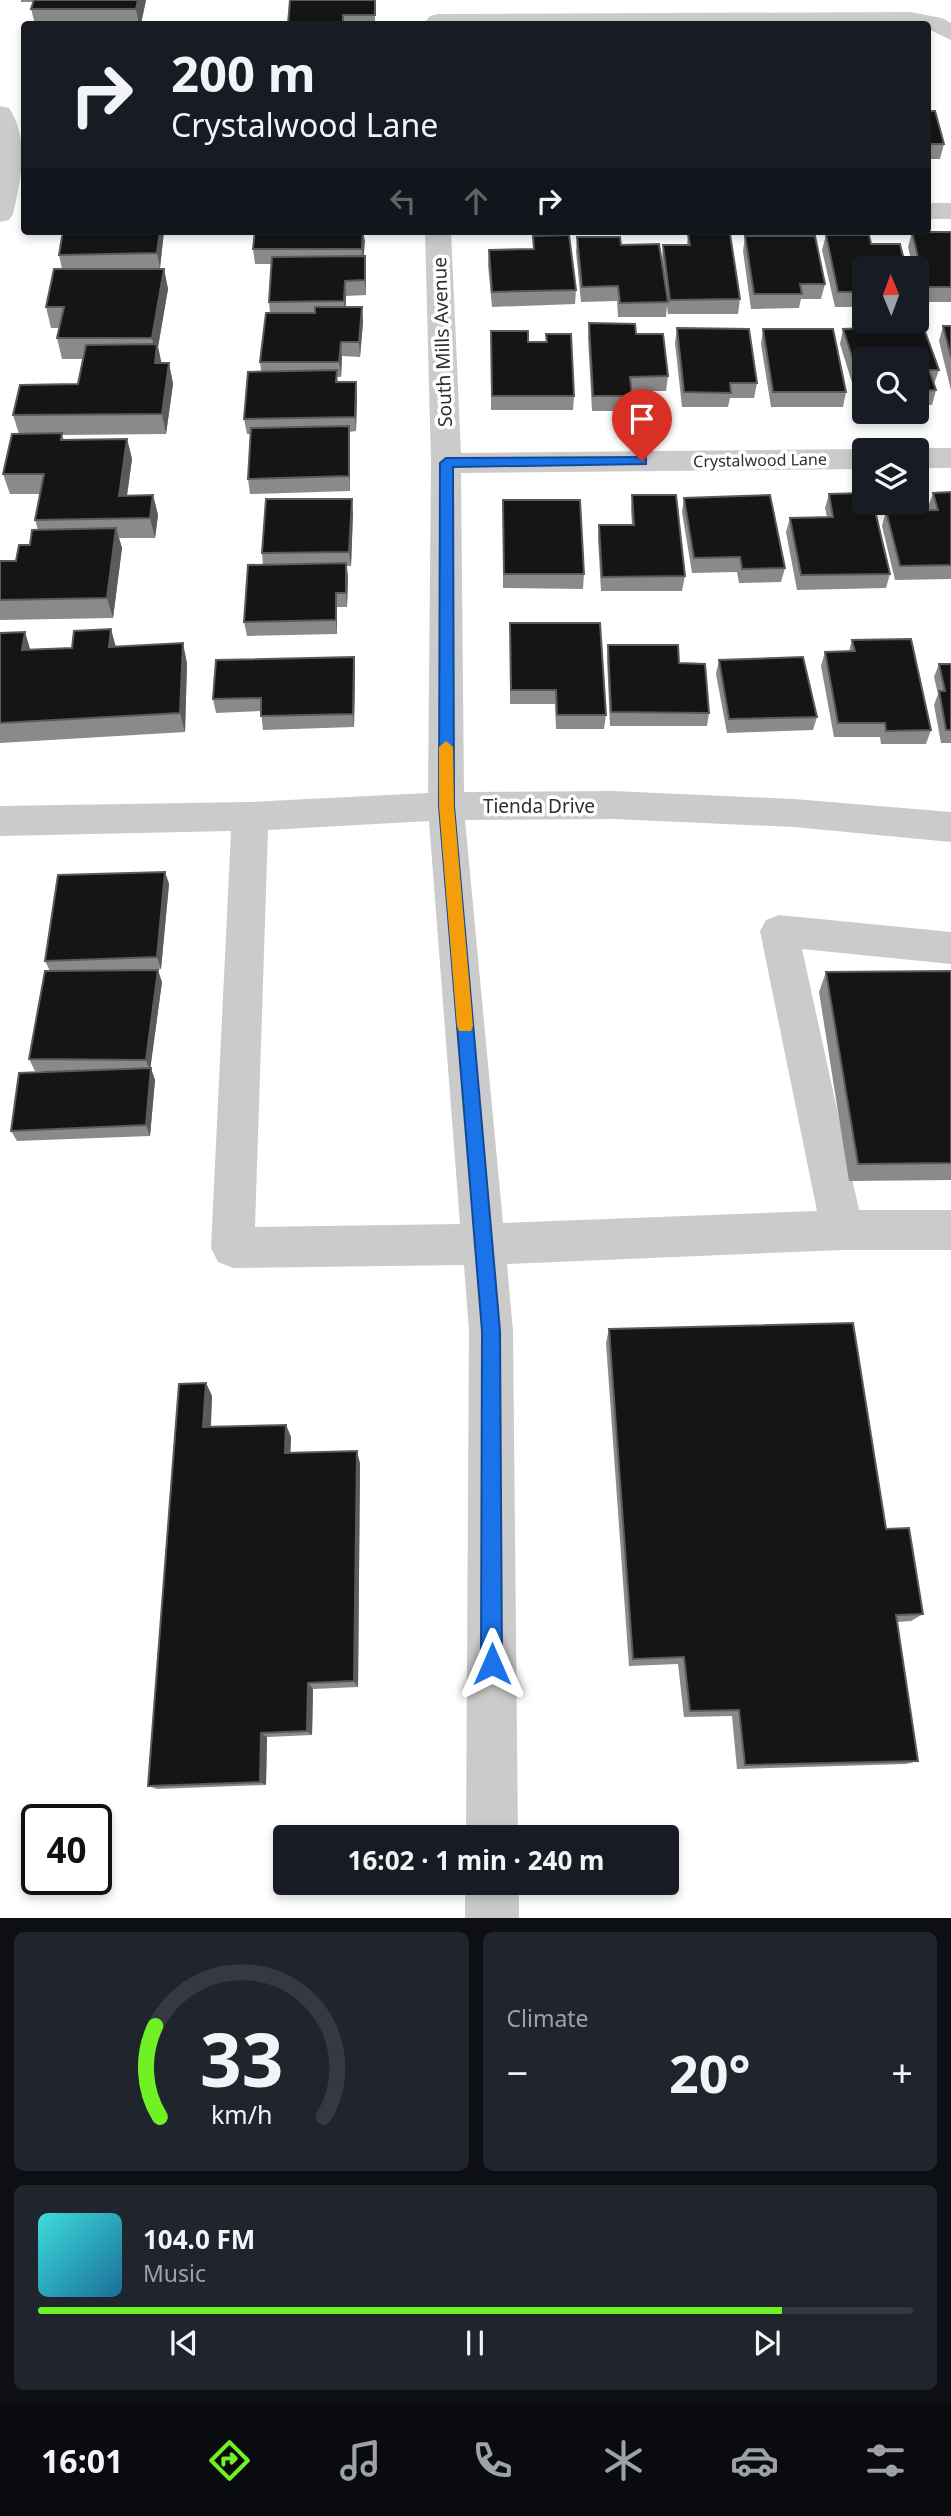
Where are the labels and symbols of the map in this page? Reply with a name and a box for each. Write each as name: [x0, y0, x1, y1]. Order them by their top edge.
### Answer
north arrow: [852, 256, 929, 332]
street label: South Mills Avenue: [426, 257, 458, 427]
pin: [612, 389, 672, 461]
street label: Crystalwood Lane: [693, 448, 827, 472]
street label: Tienda Drive: [483, 793, 595, 819]
position arrow: [455, 1627, 529, 1701]
speed limit sign: 40: [21, 1804, 112, 1895]

